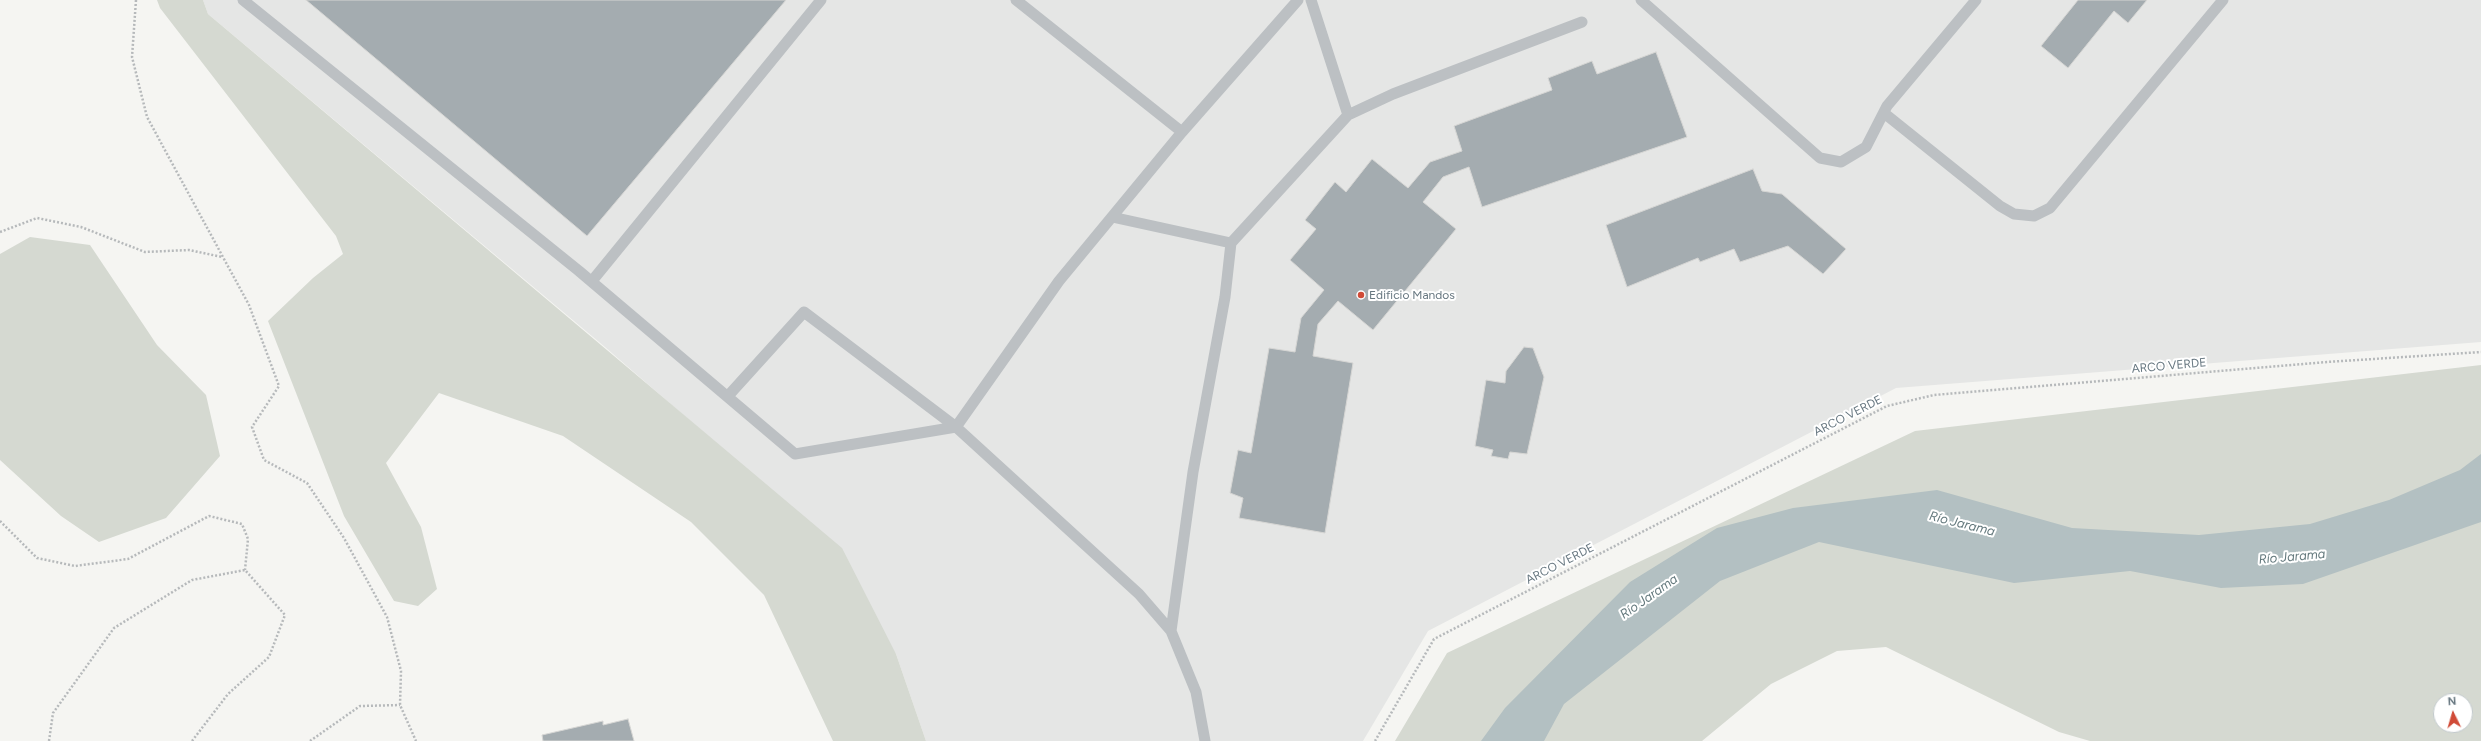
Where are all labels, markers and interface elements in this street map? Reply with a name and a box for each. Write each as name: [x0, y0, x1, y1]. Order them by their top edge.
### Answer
place label: Edificio Mandos: [1369, 288, 1455, 302]
marker: Edificio Mandos: [1356, 290, 1366, 300]
street label: ARCO VERDE: [2131, 356, 2207, 376]
street label: ARCO VERDE: [1811, 393, 1885, 439]
water label: Río Jarama: [1928, 508, 1996, 540]
street label: ARCO VERDE: [1523, 541, 1597, 587]
water label: Río Jarama: [2258, 546, 2326, 568]
water label: Río Jarama: [1617, 571, 1681, 623]
north arrow: [2433, 693, 2473, 733]
text: N: [2447, 695, 2457, 708]

